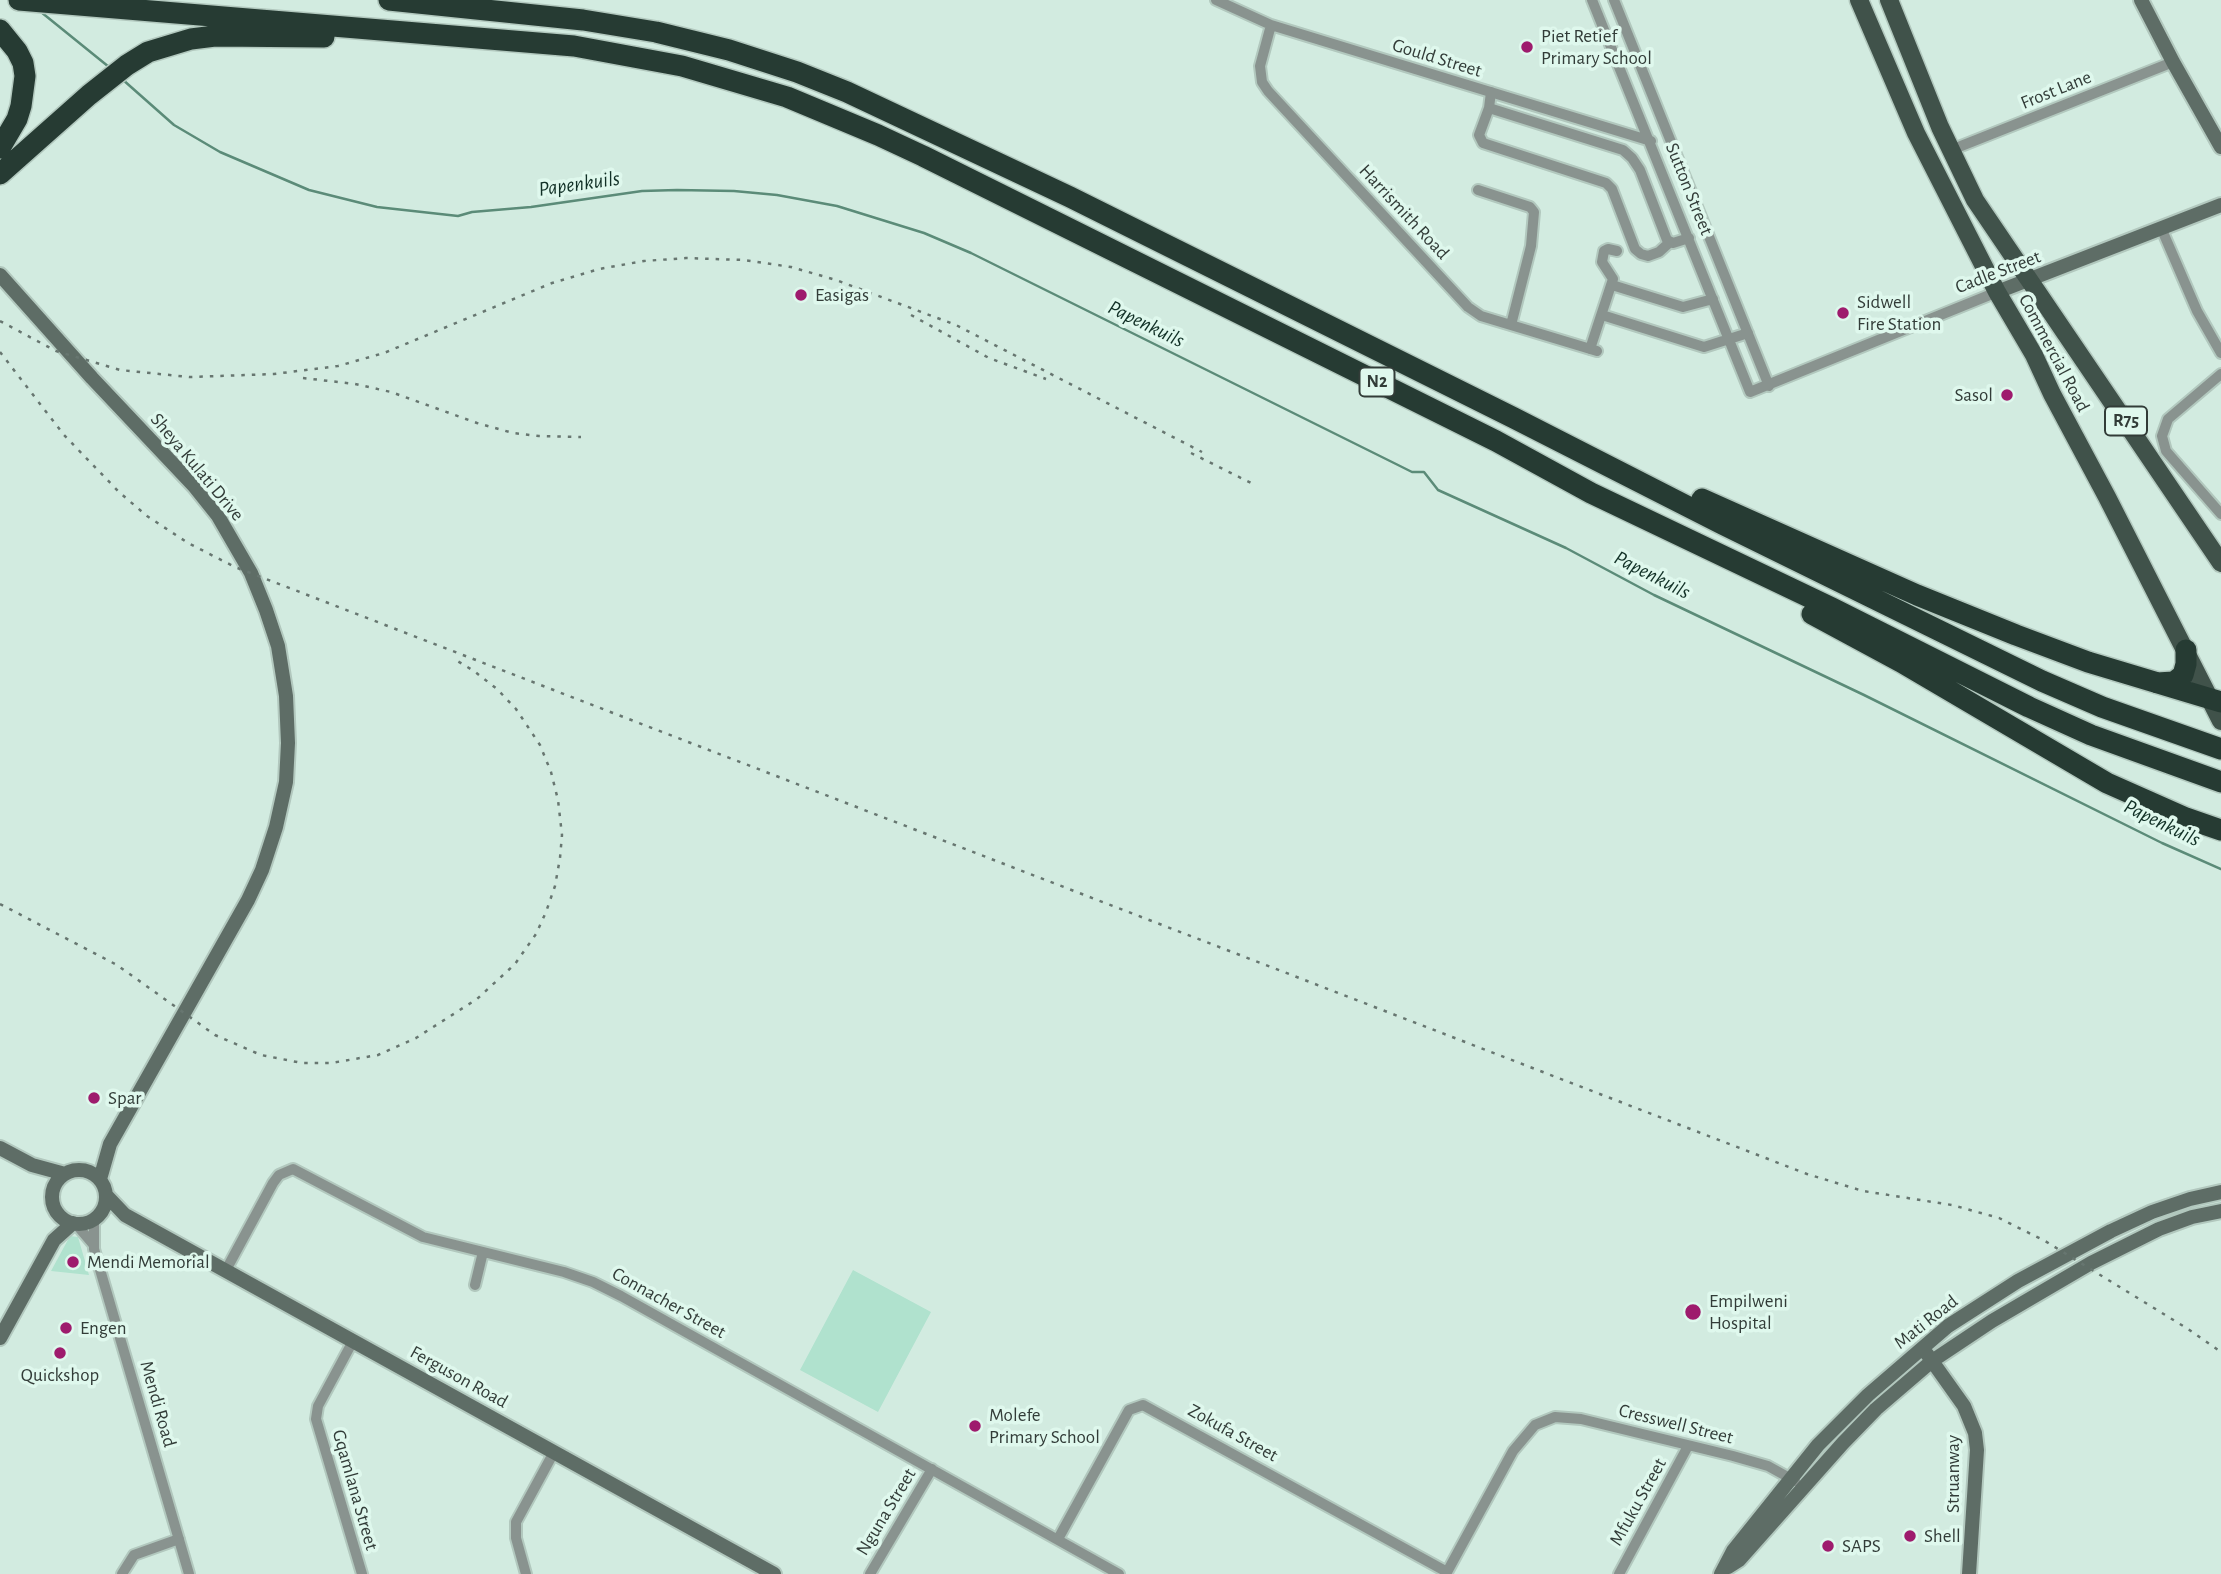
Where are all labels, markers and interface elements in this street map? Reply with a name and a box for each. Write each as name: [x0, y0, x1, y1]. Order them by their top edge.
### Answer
place label: Piet Retief Primary School: [1541, 25, 1652, 69]
street label: Gould Street: [1389, 34, 1485, 82]
marker: Piet Retief Primary School: [1519, 39, 1535, 55]
street label: Frost Lane: [2017, 66, 2095, 114]
street label: Sutton Street: [1660, 140, 1718, 238]
street label: Harrismith Road: [1354, 160, 1454, 264]
water label: Papenkuils: [537, 166, 621, 202]
street label: Cadle Street: [1952, 245, 2044, 299]
place label: Easigas: [815, 284, 869, 306]
marker: Easigas: [793, 287, 809, 303]
street label: Commercial Road: [2013, 290, 2095, 416]
place label: Sidwell Fire Station: [1857, 291, 1941, 335]
water label: Papenkuils: [1104, 295, 1188, 353]
marker: Sidwell Fire Station: [1835, 305, 1851, 321]
road number: N2: [1360, 368, 1394, 396]
place label: Sasol: [1955, 384, 1993, 406]
marker: Sasol: [1999, 387, 2015, 403]
road number: R75: [2105, 407, 2147, 436]
street label: Sheya Kulati Drive: [145, 408, 249, 526]
water label: Papenkuils: [1610, 545, 1694, 605]
water label: Papenkuils: [2120, 794, 2204, 852]
place label: Spar: [108, 1087, 141, 1109]
marker: Spar: [86, 1090, 102, 1106]
place label: Mendi Memorial: [87, 1251, 210, 1273]
marker: Mendi Memorial: [65, 1254, 81, 1270]
street label: Connacher Street: [608, 1262, 730, 1344]
place label: Empilweni Hospital: [1709, 1290, 1788, 1334]
street label: Mati Road: [1889, 1290, 1963, 1354]
marker: Empilweni Hospital: [1683, 1302, 1703, 1322]
place label: Engen: [80, 1317, 127, 1339]
marker: Engen: [58, 1320, 74, 1336]
street label: Ferguson Road: [406, 1341, 512, 1413]
marker: Quickshop: [52, 1345, 68, 1361]
street label: Mendi Road: [135, 1358, 181, 1450]
place label: Quickshop: [21, 1364, 99, 1386]
street label: Zokufa Street: [1184, 1399, 1282, 1467]
street label: Cresswell Street: [1616, 1399, 1736, 1449]
place label: Molefe Primary School: [989, 1404, 1100, 1448]
marker: Molefe Primary School: [967, 1418, 983, 1434]
street label: Gqamlana Street: [327, 1427, 383, 1553]
street label: Struanway: [1942, 1435, 1964, 1513]
street label: Mfuku Street: [1605, 1454, 1671, 1550]
street label: Nguna Street: [851, 1464, 921, 1560]
place label: Shell: [1924, 1525, 1961, 1547]
marker: Shell: [1902, 1528, 1918, 1544]
place label: SAPS: [1842, 1535, 1881, 1557]
marker: SAPS: [1820, 1538, 1836, 1554]

